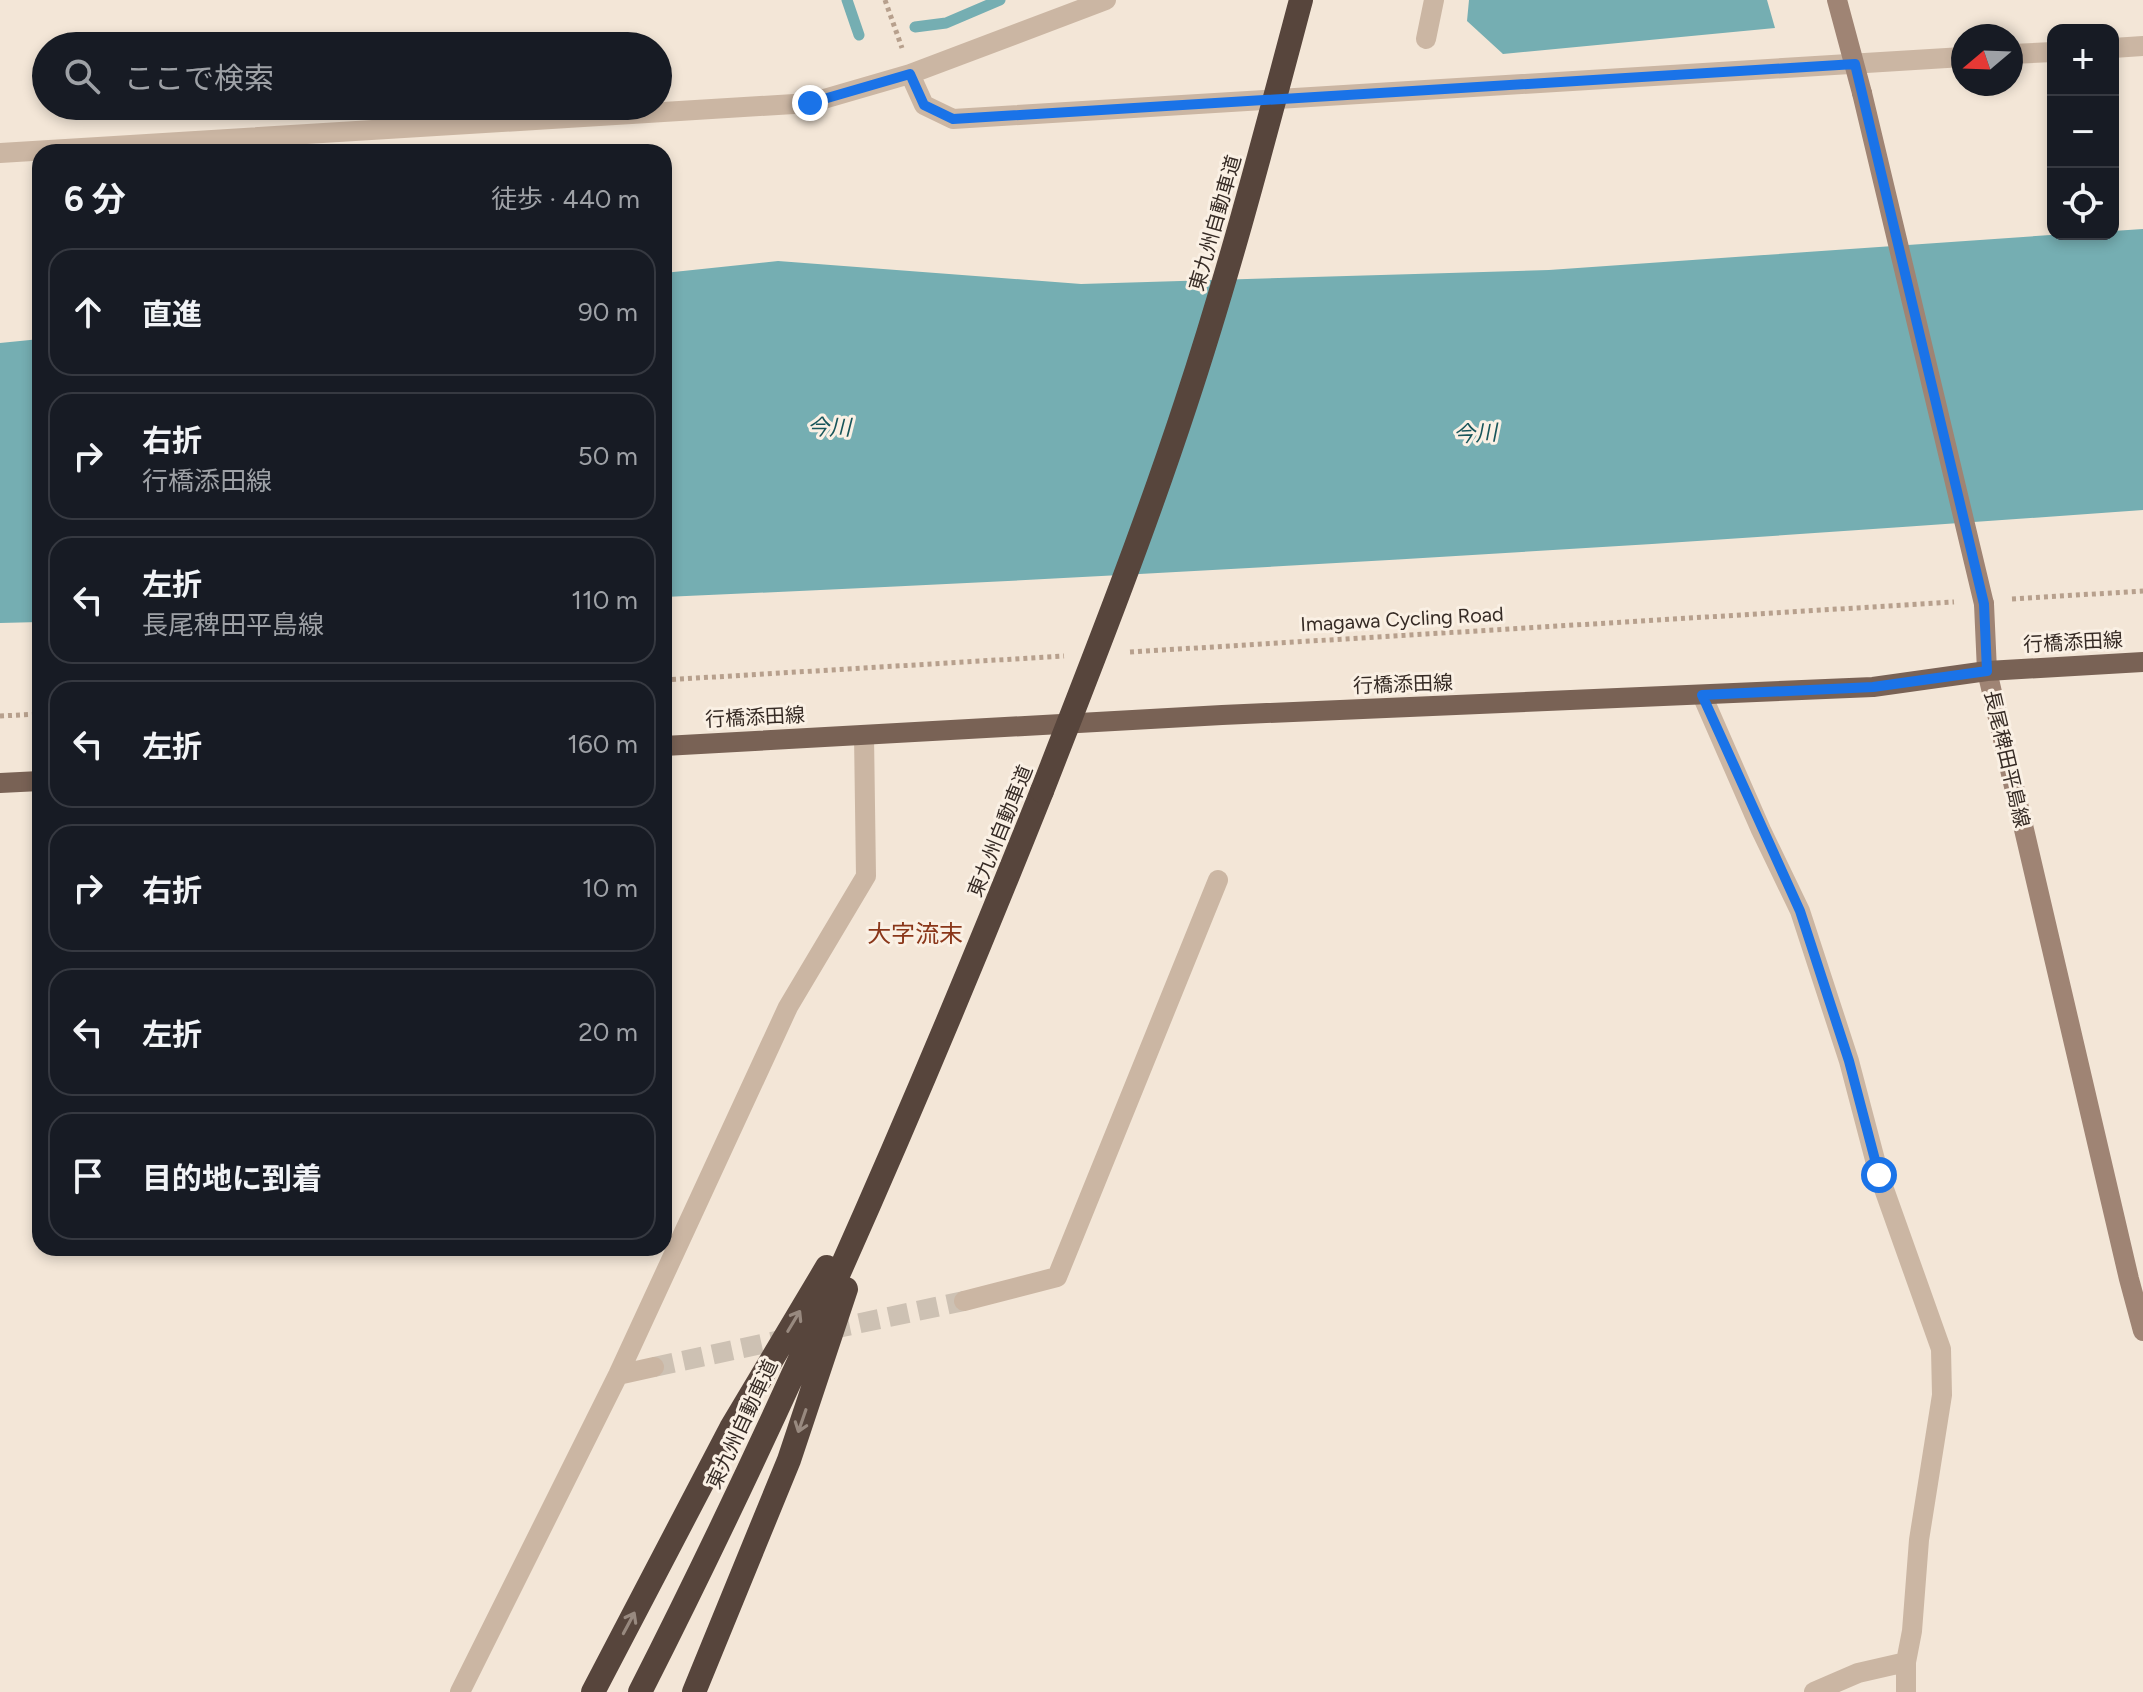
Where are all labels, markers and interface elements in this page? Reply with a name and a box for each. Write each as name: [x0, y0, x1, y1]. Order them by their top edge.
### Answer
north arrow: [1951, 24, 2023, 96]
map controls: [2047, 24, 2119, 240]
button: +: [2047, 24, 2119, 96]
search box: [32, 32, 672, 120]
icon: search: [60, 54, 104, 98]
text: ここで検索: [124, 60, 274, 97]
route end: [792, 85, 828, 121]
button: −: [2047, 96, 2119, 168]
street label: 東九州自動車道: [1184, 152, 1246, 294]
button: locate: [2047, 168, 2119, 240]
text: 6 分: [64, 179, 126, 220]
text: 徒歩 · 440 m: [491, 183, 640, 215]
icon: ahead: [66, 290, 110, 334]
text: 直進: [142, 296, 202, 333]
text: 90 m: [578, 296, 638, 328]
water label: 今川: [807, 414, 853, 441]
water label: 今川: [1452, 419, 1500, 448]
text: 右折: [142, 422, 202, 459]
icon: right: [66, 434, 110, 478]
text: 50 m: [578, 440, 638, 472]
text: 行橋添田線: [142, 465, 272, 497]
text: 左折: [142, 566, 202, 603]
icon: left: [66, 578, 110, 622]
text: 110 m: [571, 584, 638, 616]
street label: Imagawa Cycling Road: [1300, 602, 1504, 636]
text: 長尾稗田平島線: [142, 609, 324, 641]
street label: 行橋添田線: [2022, 627, 2124, 657]
street label: 行橋添田線: [1353, 670, 1453, 698]
street label: 長尾稗田平島線: [1980, 688, 2034, 830]
street label: 行橋添田線: [704, 702, 806, 732]
icon: left: [66, 722, 110, 766]
text: 左折: [142, 728, 202, 765]
text: 160 m: [567, 728, 638, 760]
street label: 東九州自動車道: [963, 762, 1037, 900]
icon: right: [66, 866, 110, 910]
text: 右折: [142, 872, 202, 909]
text: 10 m: [582, 872, 638, 904]
district label: 大字流末: [867, 919, 963, 948]
icon: left: [66, 1010, 110, 1054]
text: 左折: [142, 1016, 202, 1053]
text: 20 m: [578, 1016, 638, 1048]
icon: arrive: [66, 1154, 110, 1198]
route start: [1861, 1157, 1897, 1193]
text: 目的地に到着: [142, 1160, 322, 1197]
one-way arrow: [786, 1310, 802, 1333]
street label: 東九州自動車道: [702, 1355, 782, 1493]
one-way arrow: [793, 1409, 808, 1434]
one-way arrow: [621, 1611, 637, 1635]

